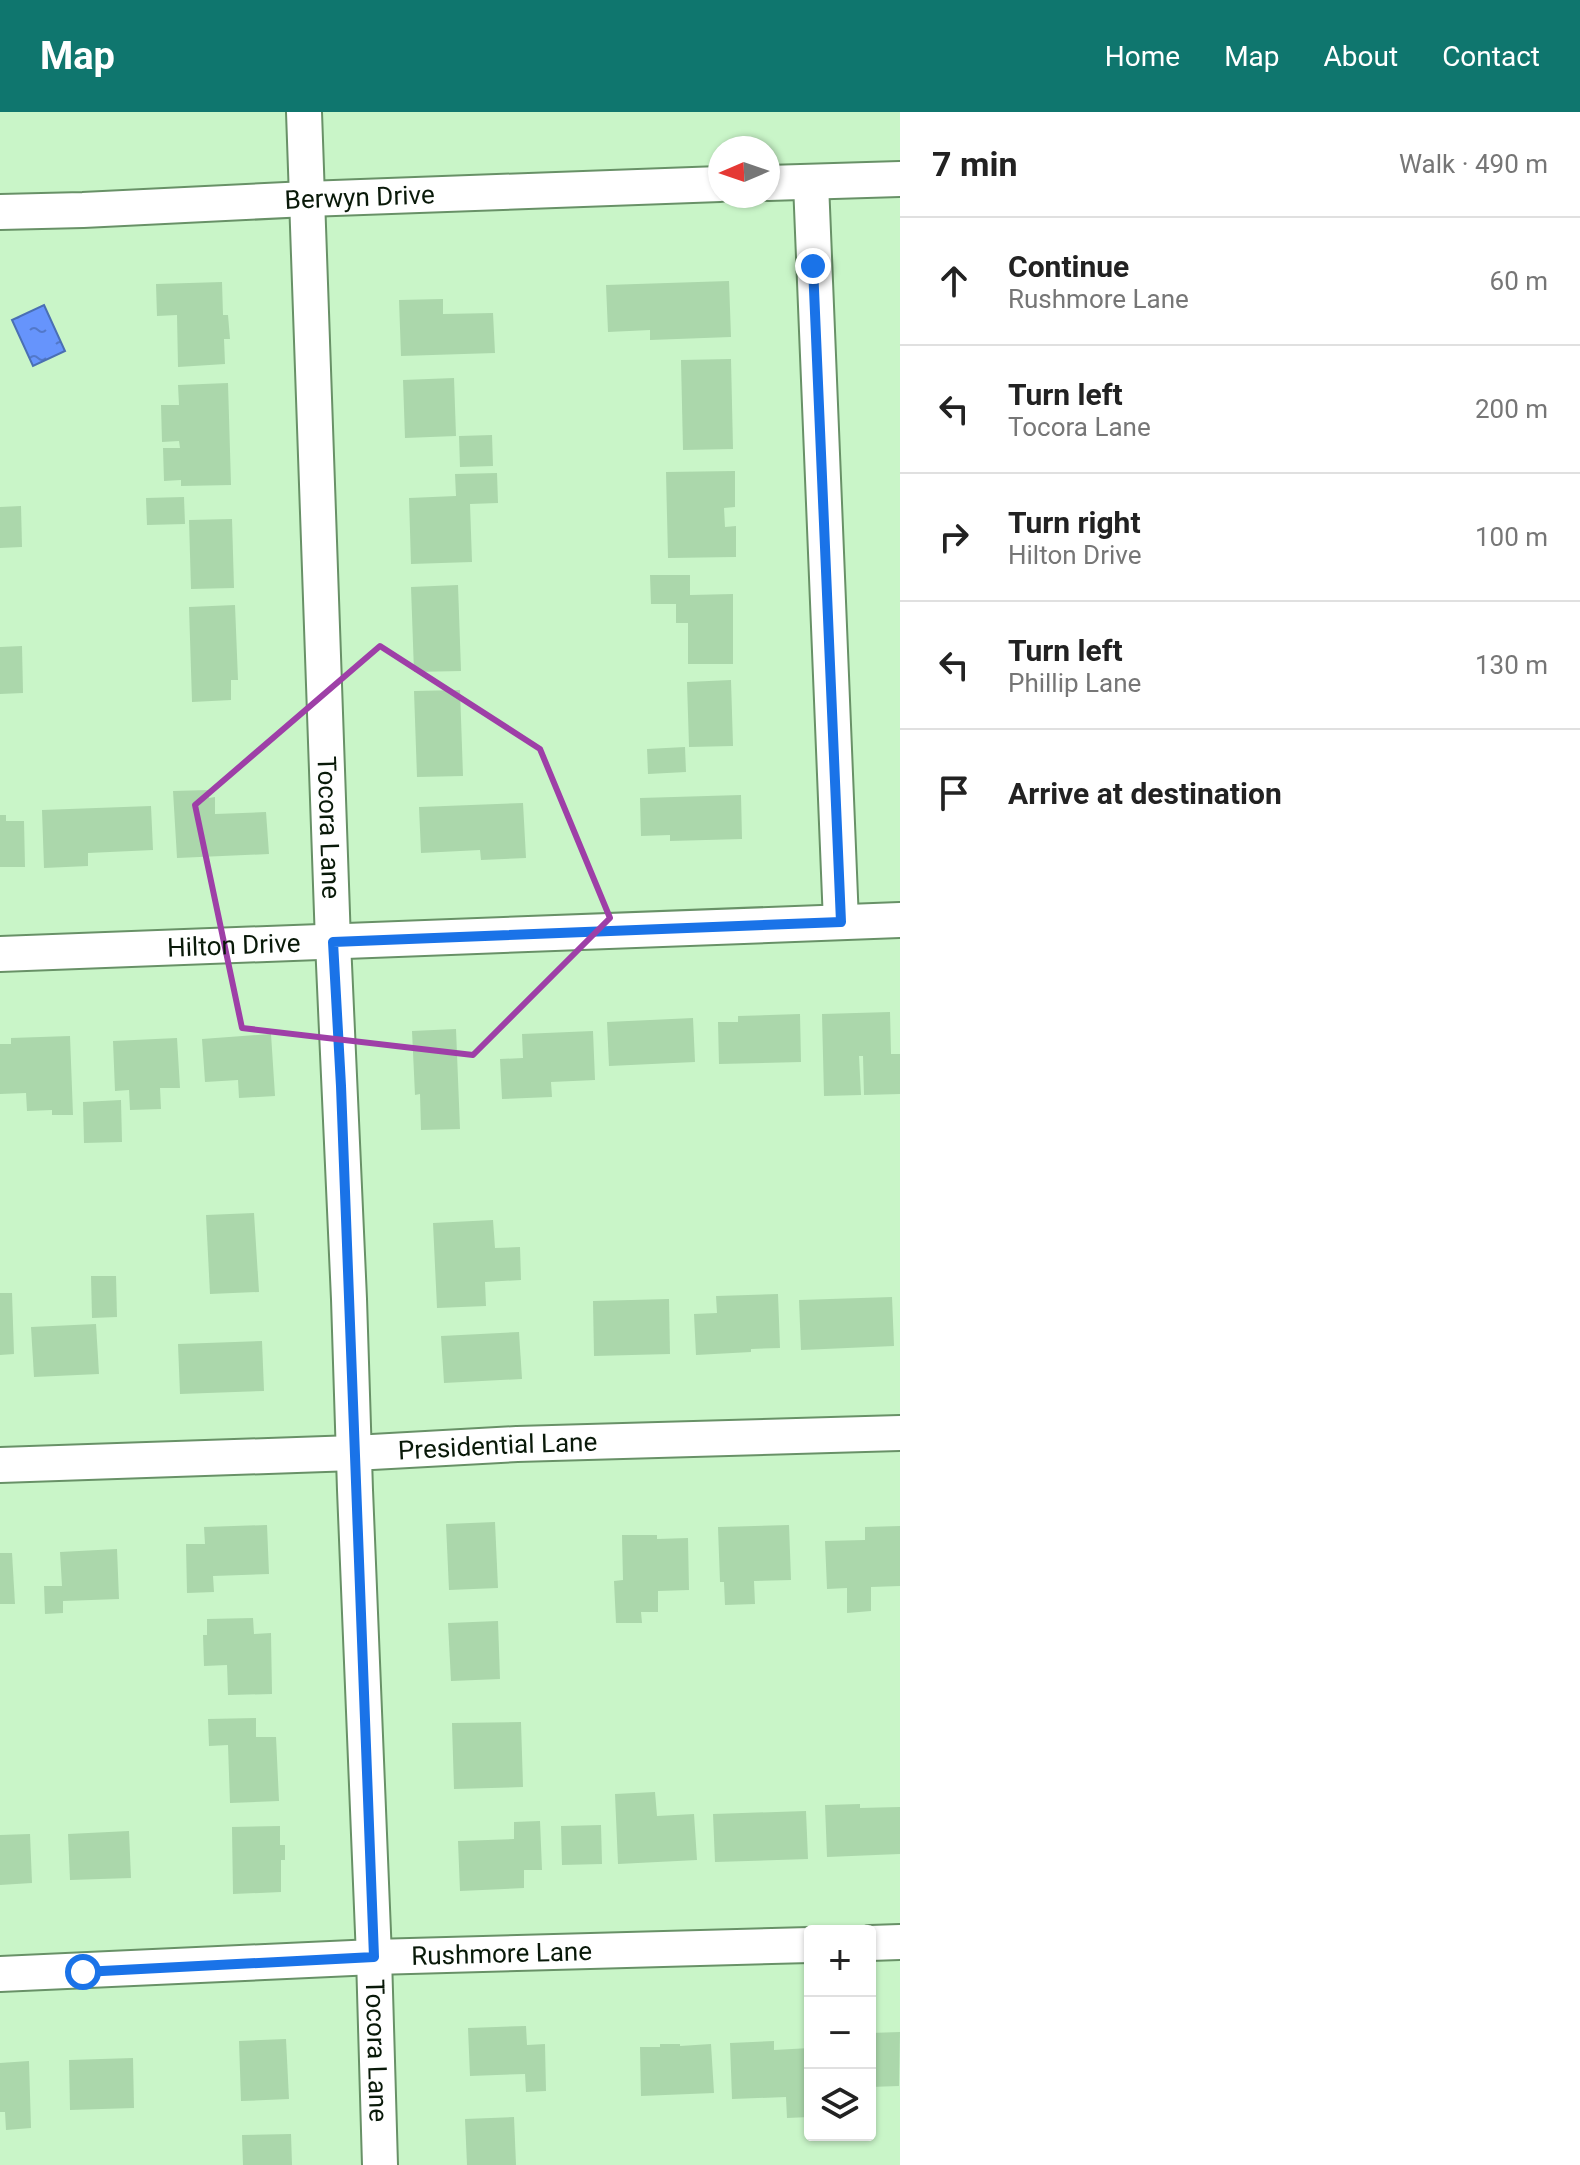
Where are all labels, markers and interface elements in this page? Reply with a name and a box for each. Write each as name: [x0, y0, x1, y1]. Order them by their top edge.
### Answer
text: Map: [40, 34, 115, 78]
text: Home: [1105, 40, 1180, 73]
text: Map: [1224, 40, 1280, 73]
text: About: [1324, 40, 1398, 73]
text: Contact: [1442, 40, 1540, 73]
north arrow: [708, 136, 780, 208]
text: 7 min: [932, 144, 1017, 184]
text: Walk · 490 m: [1399, 149, 1548, 179]
street label: Berwyn Drive: [284, 179, 435, 215]
route end: [795, 248, 831, 284]
text: Continue: [1008, 249, 1129, 284]
icon: ahead: [932, 259, 976, 303]
text: 60 m: [1490, 266, 1548, 296]
text: Rushmore Lane: [1008, 284, 1189, 314]
text: Turn left: [1008, 377, 1123, 412]
icon: left: [932, 387, 976, 431]
text: 200 m: [1475, 394, 1548, 424]
text: Tocora Lane: [1008, 412, 1151, 442]
text: Turn right: [1008, 505, 1141, 540]
icon: right: [932, 515, 976, 559]
text: 100 m: [1475, 522, 1548, 552]
text: Hilton Drive: [1008, 540, 1142, 570]
text: Turn left: [1008, 633, 1123, 668]
icon: left: [932, 643, 976, 687]
text: 130 m: [1475, 650, 1548, 680]
text: Phillip Lane: [1008, 668, 1141, 698]
street label: Tocora Lane: [312, 756, 346, 899]
icon: arrive: [932, 771, 976, 815]
text: Arrive at destination: [1008, 776, 1282, 811]
street label: Hilton Drive: [167, 928, 301, 963]
street label: Presidential Lane: [397, 1427, 598, 1466]
map controls: [804, 1925, 876, 2141]
button: +: [804, 1925, 876, 1997]
street label: Rushmore Lane: [411, 1936, 592, 1971]
route start: [65, 1954, 101, 1990]
street label: Tocora Lane: [360, 1979, 394, 2122]
button: −: [804, 1997, 876, 2069]
button: layers: [804, 2069, 876, 2141]

